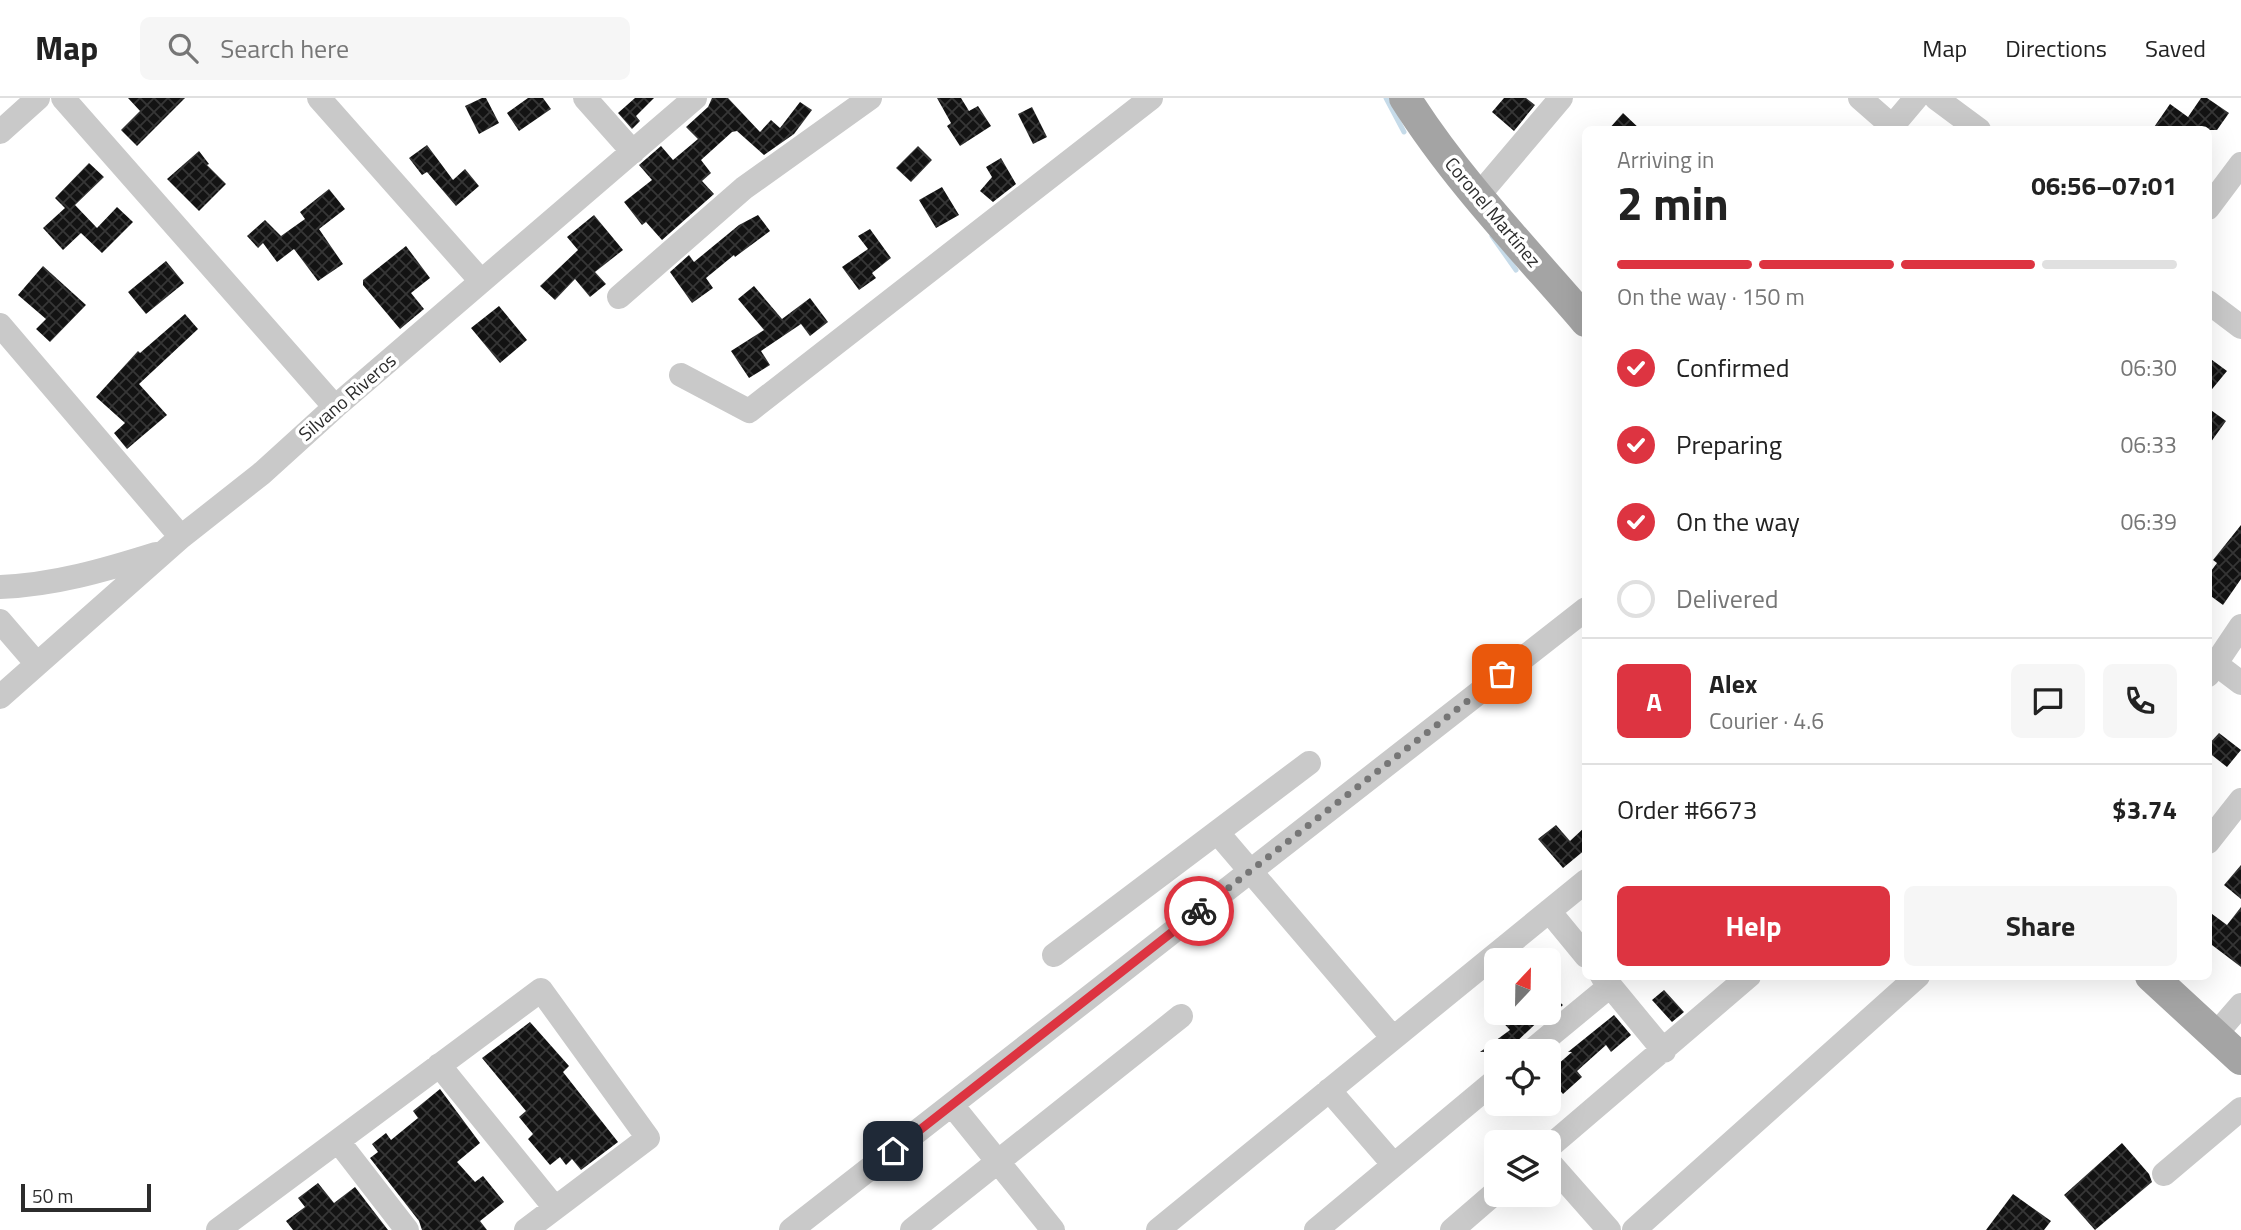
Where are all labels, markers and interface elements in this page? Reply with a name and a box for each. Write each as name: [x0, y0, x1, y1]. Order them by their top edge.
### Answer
search box: [140, 17, 630, 80]
text: Map: [35, 23, 98, 73]
icon: search: [164, 29, 202, 67]
text: Search here: [220, 29, 349, 68]
text: Map: [1922, 30, 1967, 66]
text: Directions: [2005, 30, 2107, 66]
text: Saved: [2145, 30, 2206, 66]
text: Arriving in: [1617, 142, 1714, 177]
street label: Coronel Martínez: [1438, 150, 1548, 273]
text: 06:56–07:01: [2031, 166, 2177, 205]
text: 2 min: [1617, 168, 1729, 238]
text: On the way · 150 m: [1617, 279, 1805, 314]
street label: Silvano Riveros: [291, 346, 402, 447]
text: Confirmed: [1676, 348, 1790, 387]
icon: check: [1617, 349, 1655, 387]
text: 06:30: [2120, 350, 2177, 385]
text: Preparing: [1676, 425, 1782, 464]
icon: check: [1617, 426, 1655, 464]
text: 06:33: [2120, 427, 2177, 462]
text: On the way: [1676, 502, 1800, 541]
icon: check: [1617, 503, 1655, 541]
text: 06:39: [2120, 504, 2177, 539]
text: Delivered: [1676, 579, 1779, 618]
pin: [1472, 644, 1532, 704]
icon: bag: [1483, 655, 1521, 693]
text: Alex: [1709, 664, 1757, 703]
button: chat: [2011, 664, 2085, 738]
button: phone: [2103, 664, 2177, 738]
text: A: [1646, 682, 1662, 721]
text: Courier · 4.6: [1709, 703, 1824, 738]
text: Order #6673: [1617, 790, 1757, 829]
text: $3.74: [2112, 790, 2177, 829]
courier: [1164, 876, 1234, 946]
button: Help: [1617, 886, 1890, 966]
button: Share: [1904, 886, 2177, 966]
icon: bike: [1180, 892, 1218, 930]
north arrow: [1484, 948, 1561, 1026]
map controls: [1484, 948, 1561, 1207]
button: locate: [1484, 1039, 1561, 1116]
pin: [863, 1121, 923, 1181]
button: layers: [1484, 1130, 1561, 1207]
icon: home: [874, 1132, 912, 1170]
scale bar: [21, 1181, 150, 1213]
text: 50 m: [32, 1181, 73, 1210]

